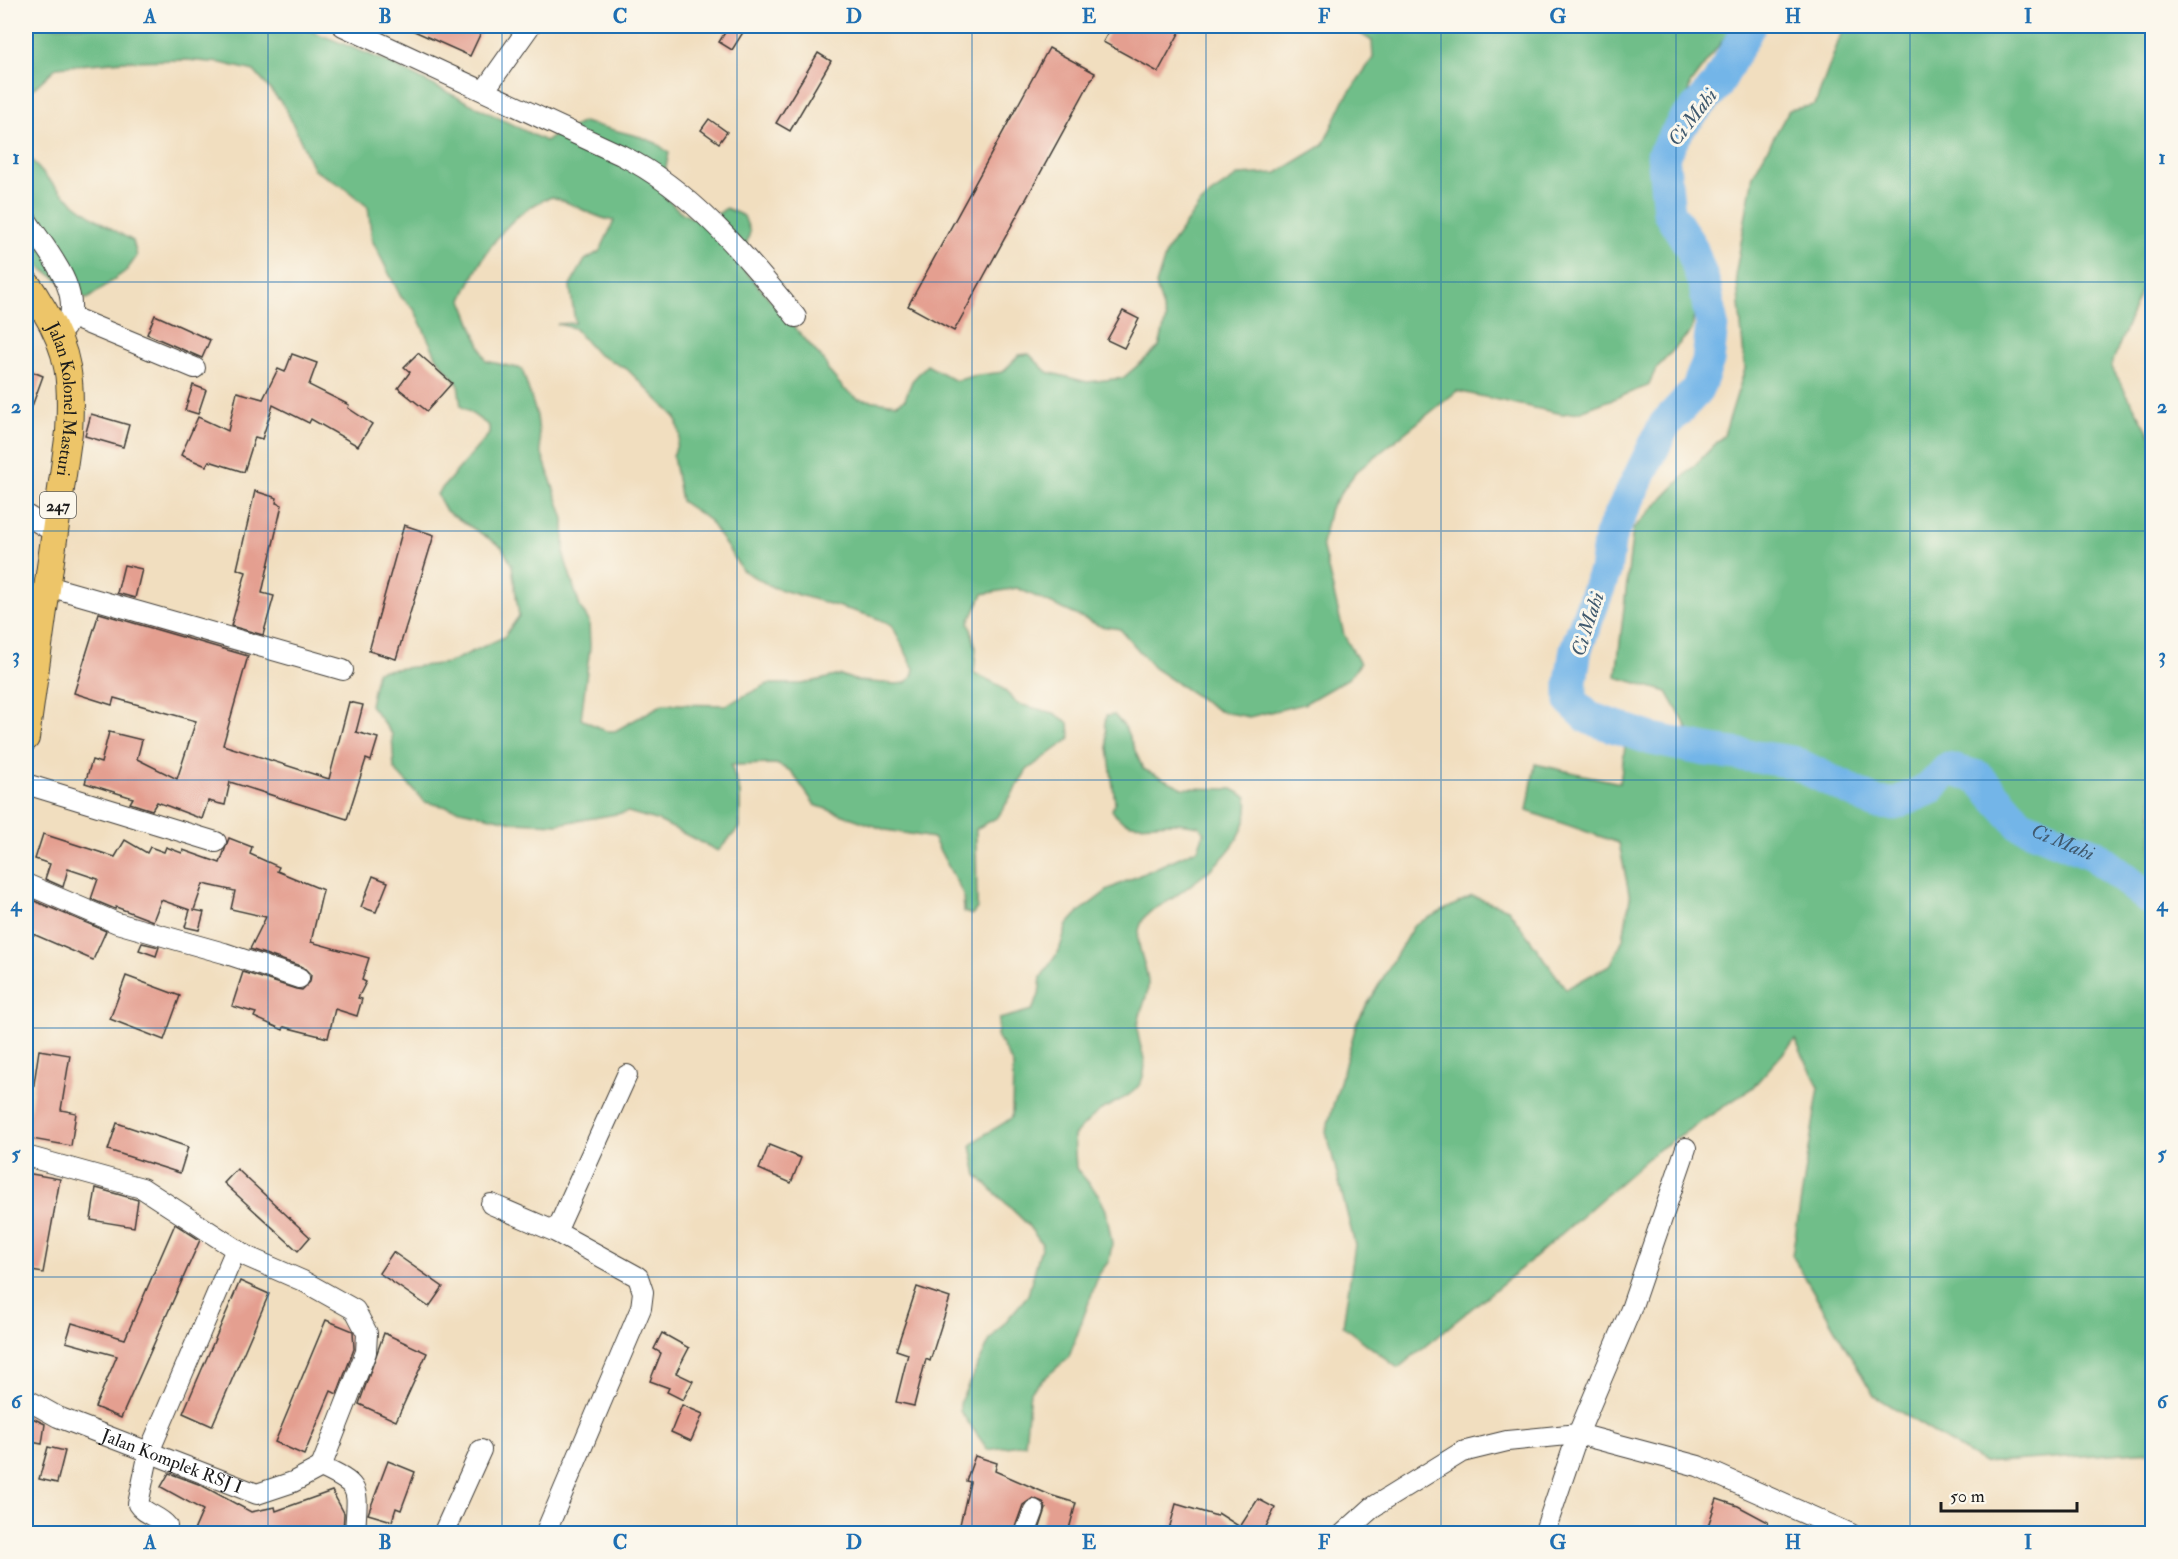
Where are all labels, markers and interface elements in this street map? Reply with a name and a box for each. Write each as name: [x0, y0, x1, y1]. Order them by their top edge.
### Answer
text: A: [143, 4, 157, 29]
text: B: [378, 4, 392, 29]
text: C: [613, 4, 627, 29]
text: D: [846, 4, 862, 29]
text: E: [1082, 4, 1097, 29]
text: F: [1318, 4, 1331, 29]
text: G: [1550, 4, 1567, 29]
text: H: [1785, 4, 1801, 29]
text: I: [2024, 4, 2032, 29]
water label: Ci Mahi: [1662, 83, 1723, 151]
text: 1: [12, 145, 20, 170]
text: 1: [2158, 145, 2166, 170]
street label: Jalan Kolonel Masturi: [41, 318, 81, 478]
text: 2: [11, 394, 21, 419]
text: 2: [2157, 394, 2167, 419]
road number: 247: [40, 492, 76, 518]
water label: Ci Mahi: [1565, 588, 1610, 659]
text: 3: [12, 643, 20, 668]
text: 3: [2158, 643, 2166, 668]
water label: Ci Mahi: [2027, 818, 2098, 866]
text: 4: [10, 892, 23, 917]
text: 4: [2156, 892, 2169, 917]
text: 5: [12, 1141, 22, 1166]
text: 5: [2158, 1141, 2168, 1166]
text: 6: [11, 1389, 23, 1414]
text: 6: [2157, 1389, 2169, 1414]
street label: Jalan Komplek RSJ I: [97, 1424, 246, 1499]
scale bar: [1941, 1475, 2078, 1513]
text: 50 m: [1950, 1485, 1985, 1508]
text: A: [143, 1530, 157, 1555]
text: B: [378, 1530, 392, 1555]
text: C: [613, 1530, 627, 1555]
text: D: [846, 1530, 862, 1555]
text: E: [1082, 1530, 1097, 1555]
text: F: [1318, 1530, 1331, 1555]
text: G: [1550, 1530, 1567, 1555]
text: H: [1785, 1530, 1801, 1555]
text: I: [2024, 1530, 2032, 1555]

